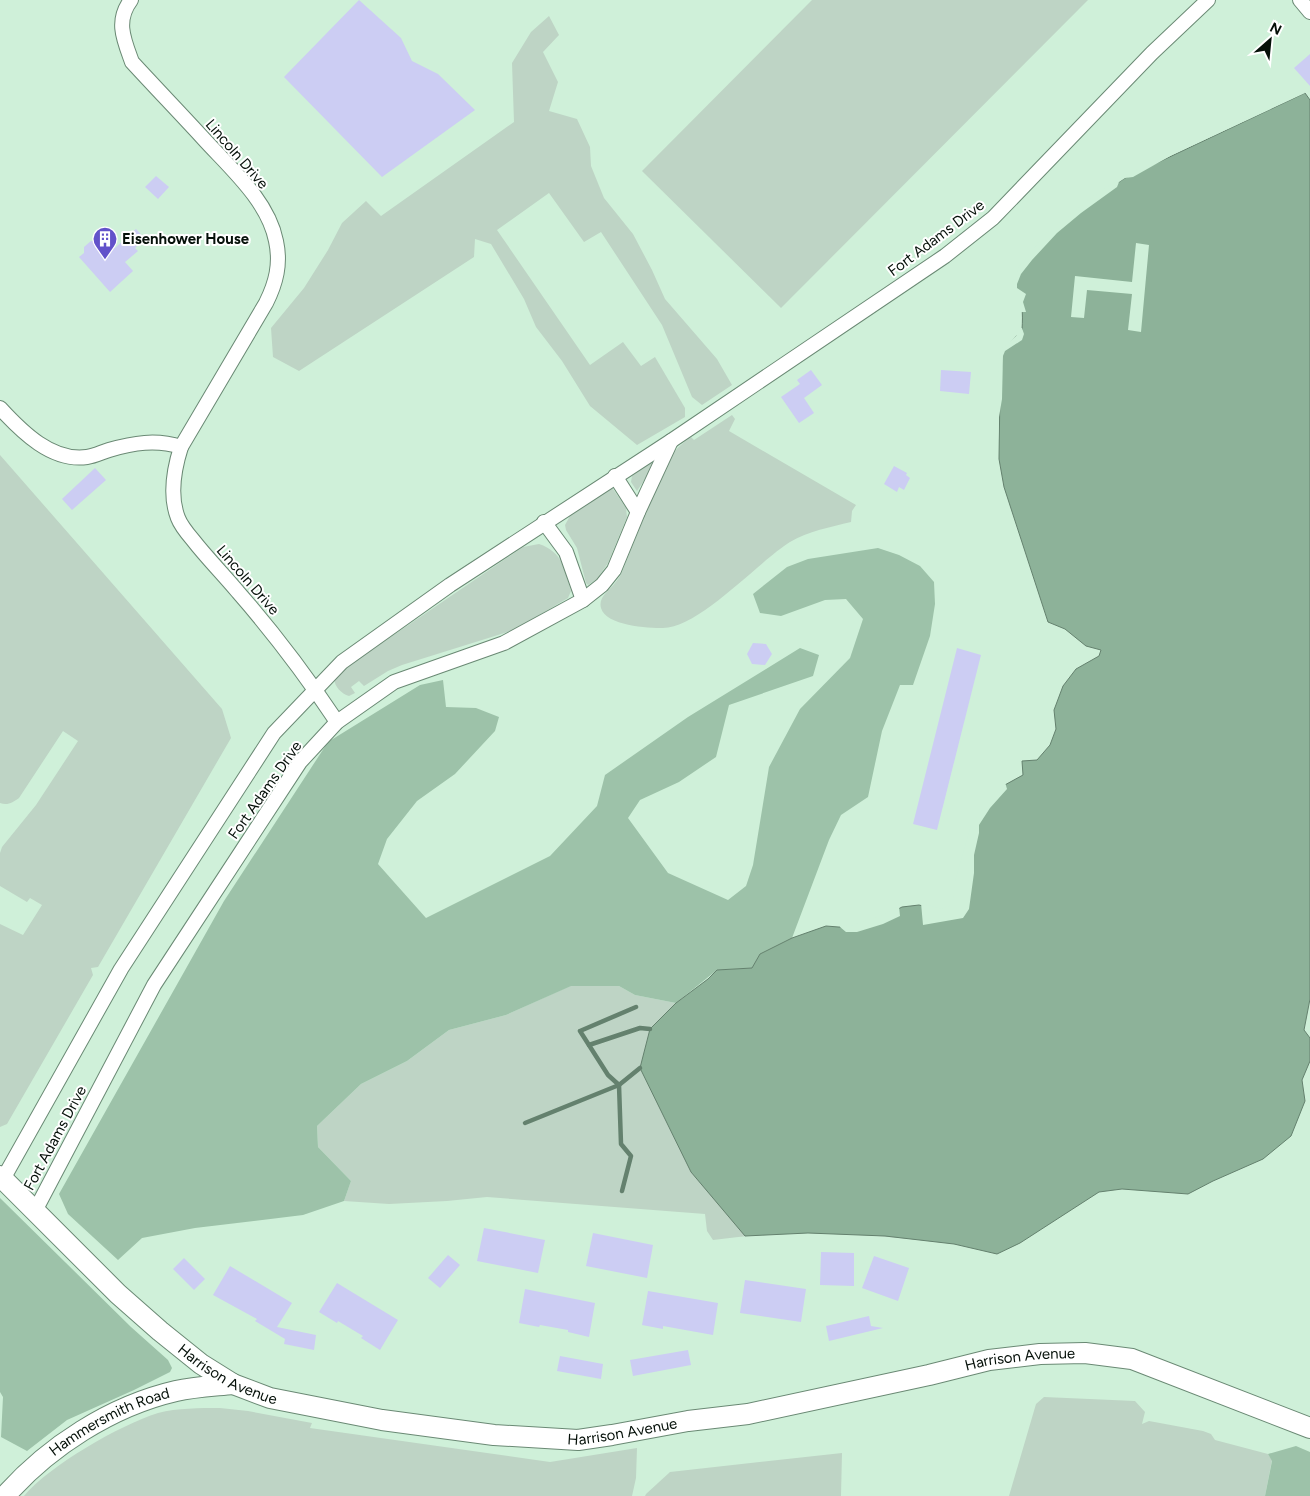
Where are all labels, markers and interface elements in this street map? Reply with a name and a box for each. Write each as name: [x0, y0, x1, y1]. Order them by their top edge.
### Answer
north arrow: [1245, 15, 1295, 65]
text: N: [1267, 19, 1284, 39]
street label: Lincoln Drive: [202, 115, 272, 193]
street label: Fort Adams Drive: [884, 196, 988, 280]
building icon: Eisenhower House: [92, 226, 118, 260]
place label: Eisenhower House: [122, 230, 250, 248]
street label: Lincoln Drive: [213, 541, 283, 619]
street label: Fort Adams Drive: [224, 737, 306, 843]
street label: Fort Adams Drive: [20, 1083, 90, 1193]
street label: Harrison Avenue: [174, 1340, 278, 1408]
street label: Harrison Avenue: [963, 1344, 1075, 1375]
street label: Hammersmith Road: [46, 1384, 172, 1460]
street label: Harrison Avenue: [567, 1414, 679, 1449]

